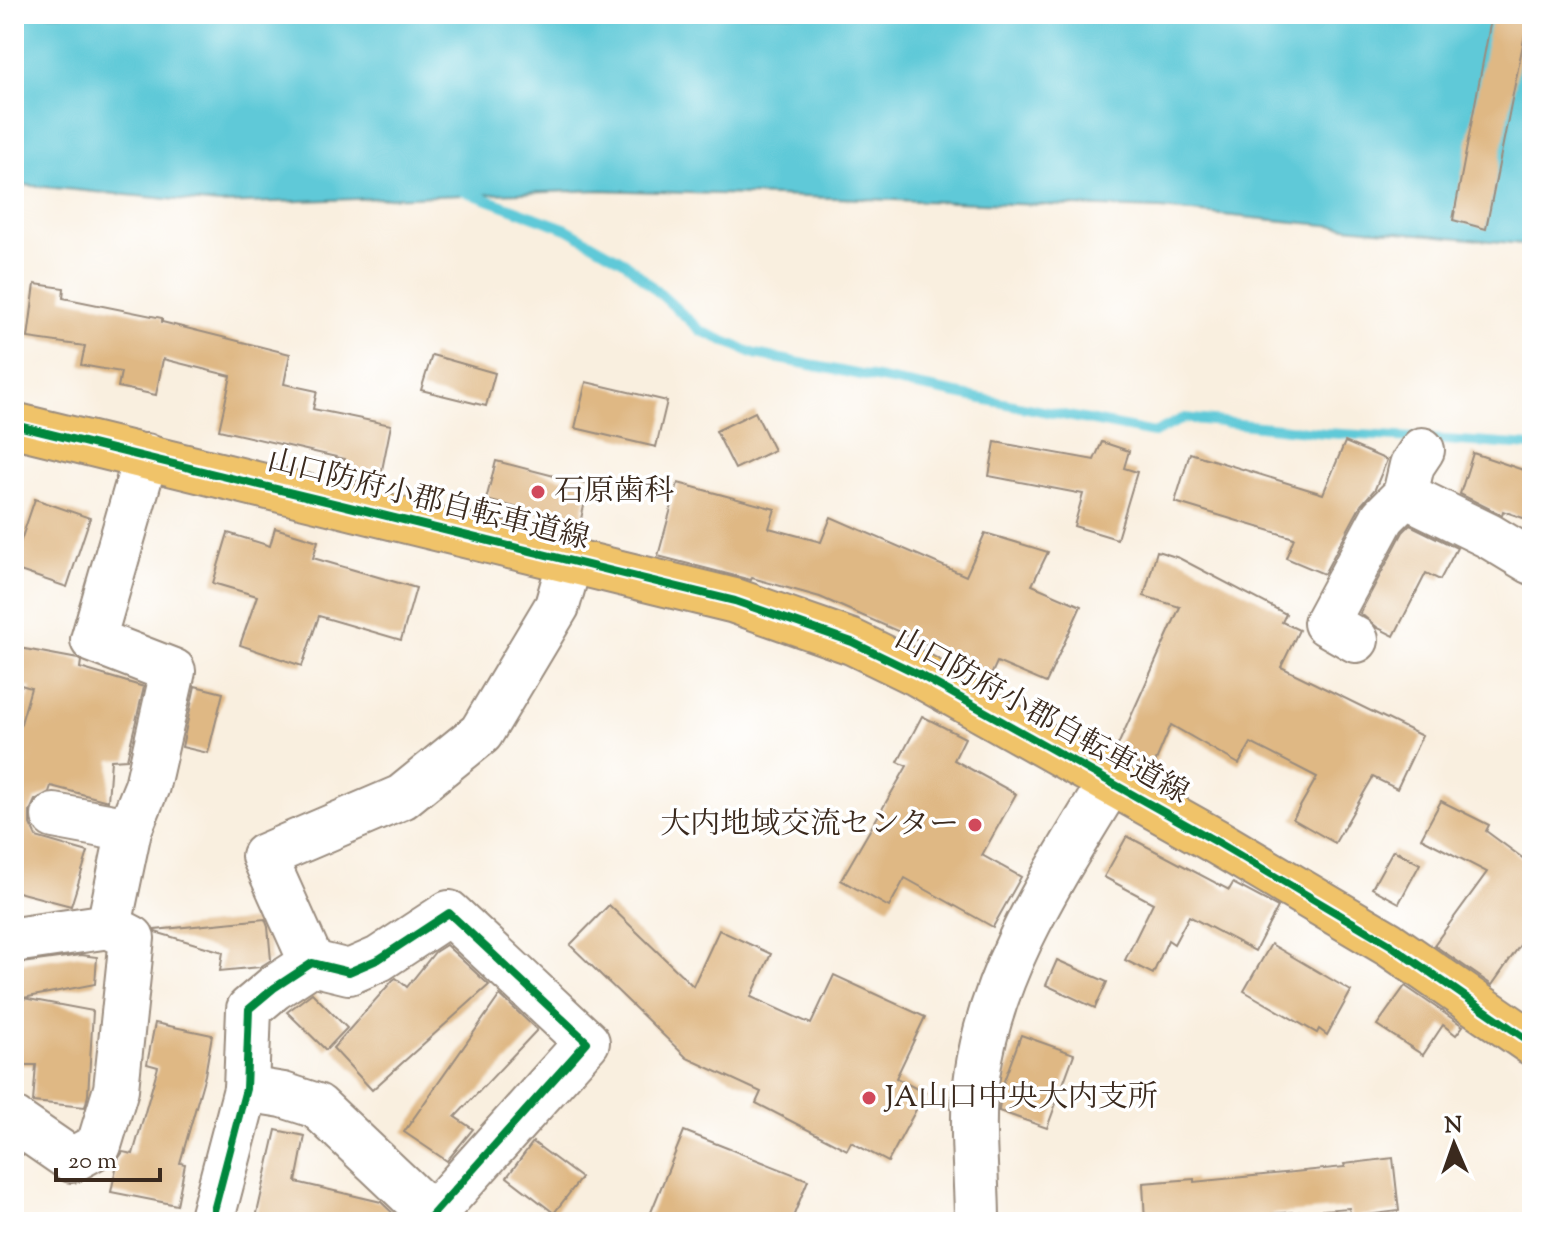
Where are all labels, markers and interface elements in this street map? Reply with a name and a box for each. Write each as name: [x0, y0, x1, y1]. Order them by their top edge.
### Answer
street label: 山口防府小郡自転車道線: [263, 440, 593, 562]
place label: 石原歯科: [554, 471, 674, 514]
marker: 石原歯科: [529, 483, 547, 501]
street label: 山口防府小郡自転車道線: [886, 618, 1196, 816]
place label: 大内地域交流センター: [660, 804, 959, 847]
marker: 大内地域交流センター: [966, 816, 984, 834]
place label: JA山口中央大内支所: [883, 1077, 1158, 1120]
marker: JA山口中央大内支所: [860, 1089, 878, 1107]
north arrow: [1414, 1104, 1494, 1184]
text: N: [1444, 1111, 1463, 1143]
scale bar: [56, 1132, 160, 1182]
text: 20 m: [68, 1145, 117, 1179]

